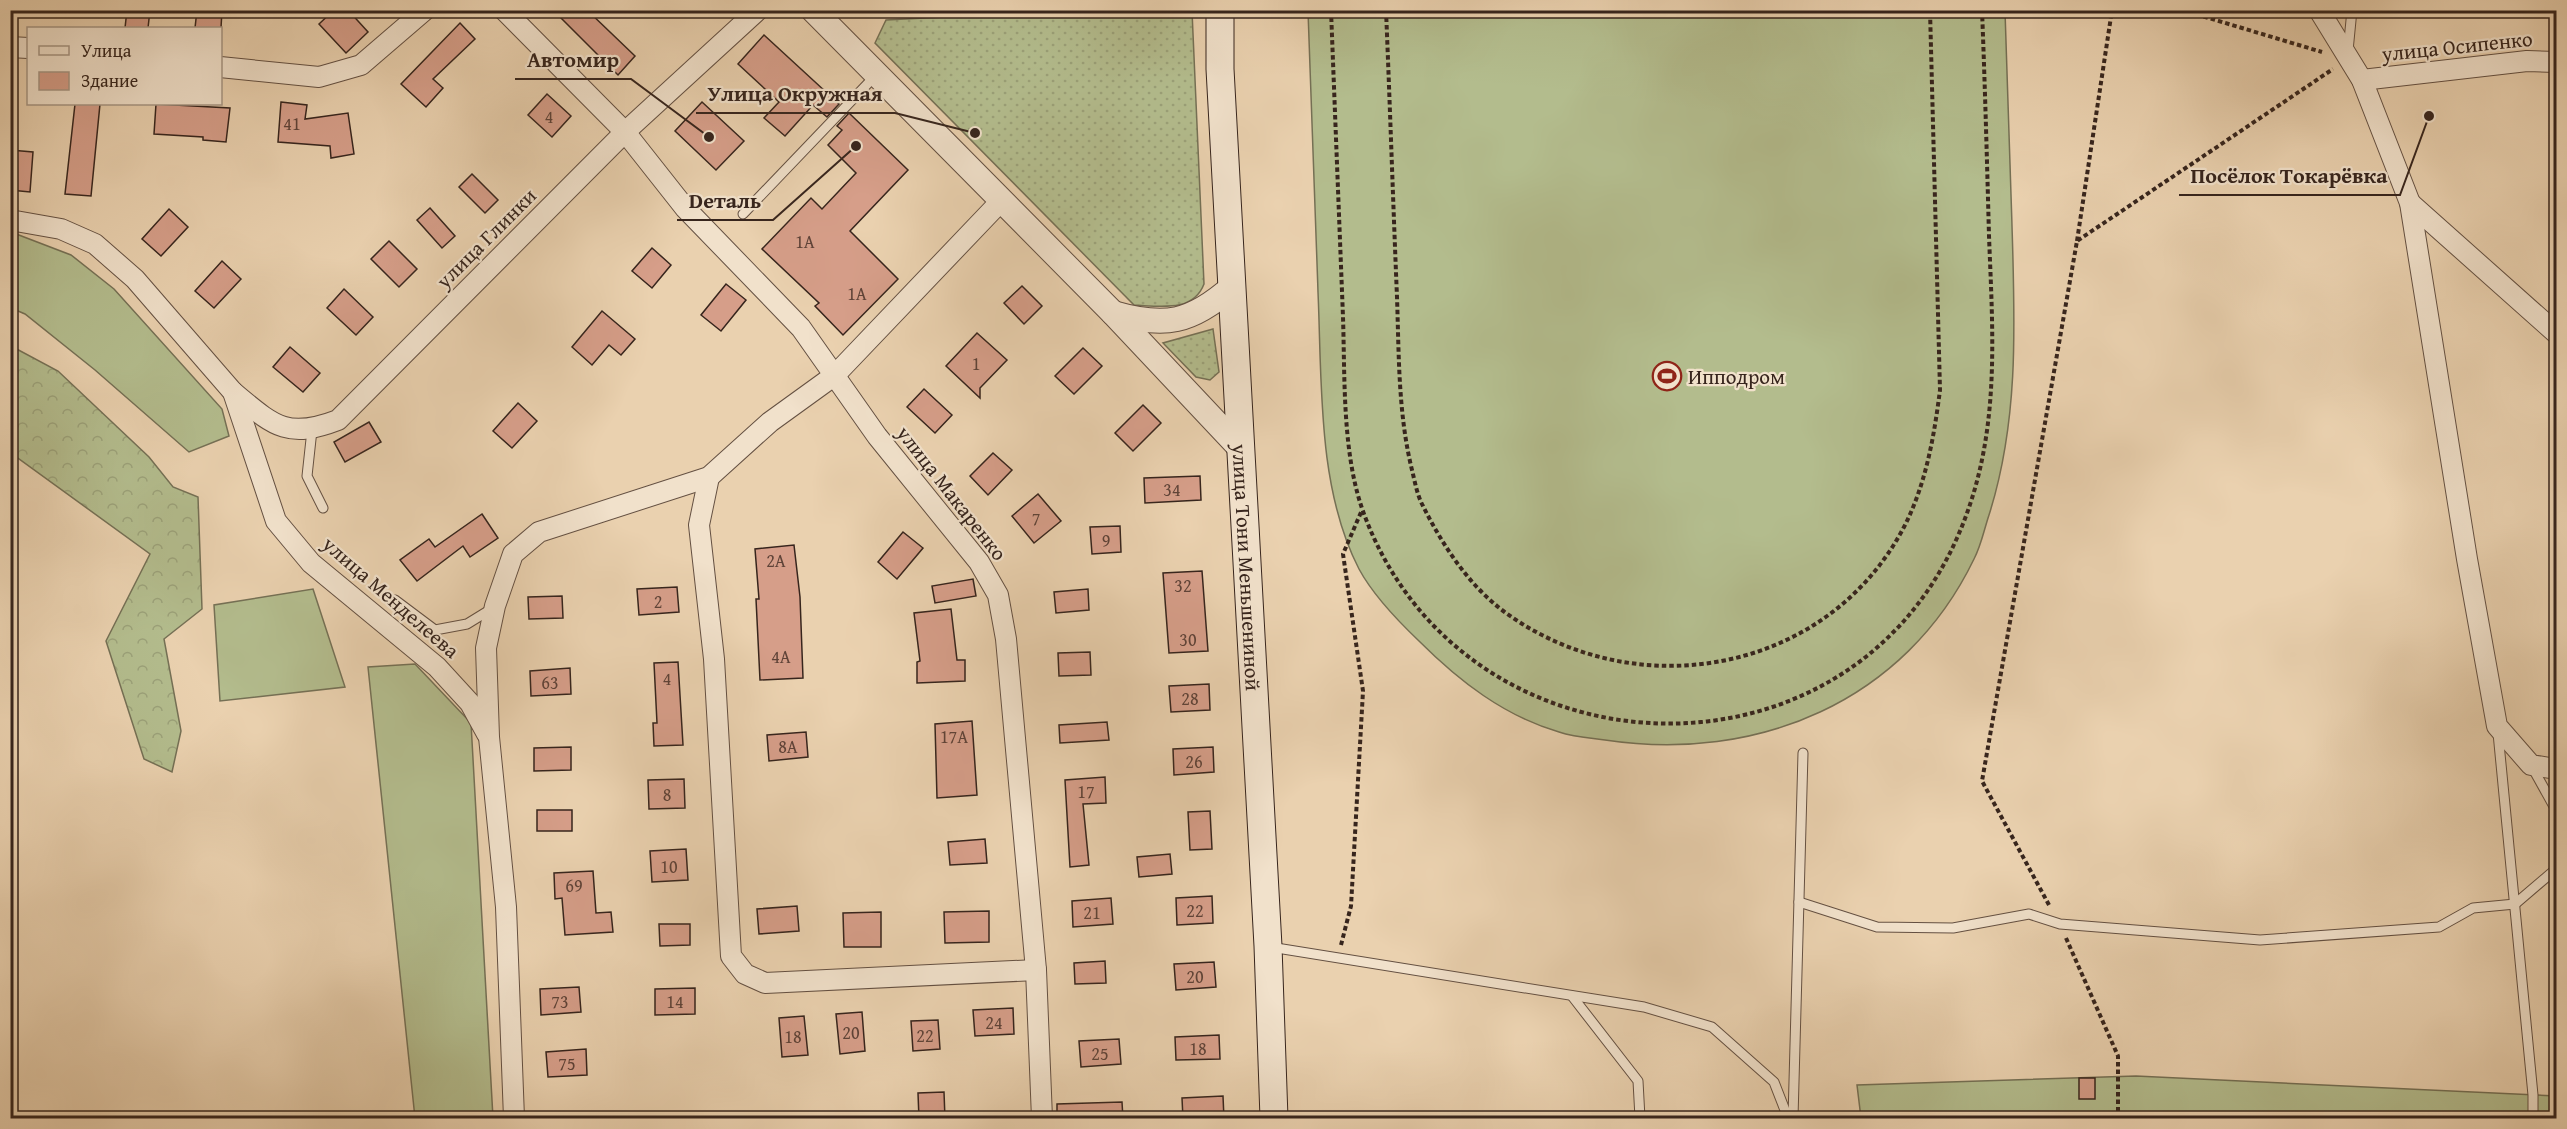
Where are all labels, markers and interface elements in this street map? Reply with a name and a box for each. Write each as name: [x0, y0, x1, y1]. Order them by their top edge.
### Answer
street label: улица Осипенко: [2379, 23, 2534, 69]
legend: [27, 27, 222, 105]
text: Улица: [81, 37, 132, 64]
callout: Автомир: [515, 39, 631, 79]
text: Автомир: [527, 43, 619, 75]
text: Здание: [81, 67, 138, 94]
callout: Улица Окружная: [696, 73, 895, 113]
text: Улица Окружная: [707, 77, 883, 109]
house number: 4: [545, 103, 553, 130]
house number: 41: [283, 110, 301, 137]
callout: Посёлок Токарёвка: [2179, 155, 2400, 195]
text: Посёлок Токарёвка: [2191, 159, 2388, 191]
callout: Dеталь: [677, 180, 773, 220]
street label: улица Глинки: [428, 181, 543, 296]
text: Dеталь: [689, 184, 761, 216]
house number: 1А: [795, 228, 815, 255]
house number: 1А: [847, 280, 867, 307]
house number: 1: [972, 350, 980, 377]
sports icon: Ипподром: [1651, 360, 1683, 392]
place label: Ипподром: [1688, 361, 1785, 392]
street label: улица Макаренко: [889, 418, 1015, 567]
street label: улица Тони Меньшениной: [1225, 442, 1270, 692]
house number: 34: [1163, 476, 1181, 503]
house number: 7: [1032, 505, 1040, 532]
house number: 9: [1102, 527, 1110, 554]
street label: улица Менделеева: [315, 528, 466, 665]
house number: 2А: [766, 547, 786, 574]
house number: 32: [1174, 572, 1192, 599]
house number: 2: [654, 588, 662, 615]
house number: 30: [1179, 626, 1197, 653]
house number: 4А: [771, 643, 791, 670]
house number: 4: [663, 665, 671, 692]
house number: 63: [541, 669, 559, 696]
house number: 28: [1181, 685, 1199, 712]
house number: 17А: [940, 723, 968, 750]
house number: 8А: [778, 733, 798, 760]
house number: 26: [1185, 748, 1203, 775]
house number: 17: [1077, 778, 1095, 805]
house number: 8: [663, 781, 671, 808]
house number: 10: [660, 853, 678, 880]
house number: 69: [565, 872, 583, 899]
house number: 22: [1186, 897, 1204, 924]
house number: 21: [1083, 899, 1101, 926]
house number: 20: [1186, 963, 1204, 990]
house number: 73: [551, 988, 569, 1015]
house number: 14: [666, 988, 684, 1015]
house number: 24: [985, 1009, 1003, 1036]
house number: 20: [842, 1019, 860, 1046]
house number: 22: [916, 1022, 934, 1049]
house number: 18: [784, 1023, 802, 1050]
house number: 18: [1189, 1035, 1207, 1062]
house number: 25: [1091, 1040, 1109, 1067]
house number: 75: [558, 1050, 576, 1077]

